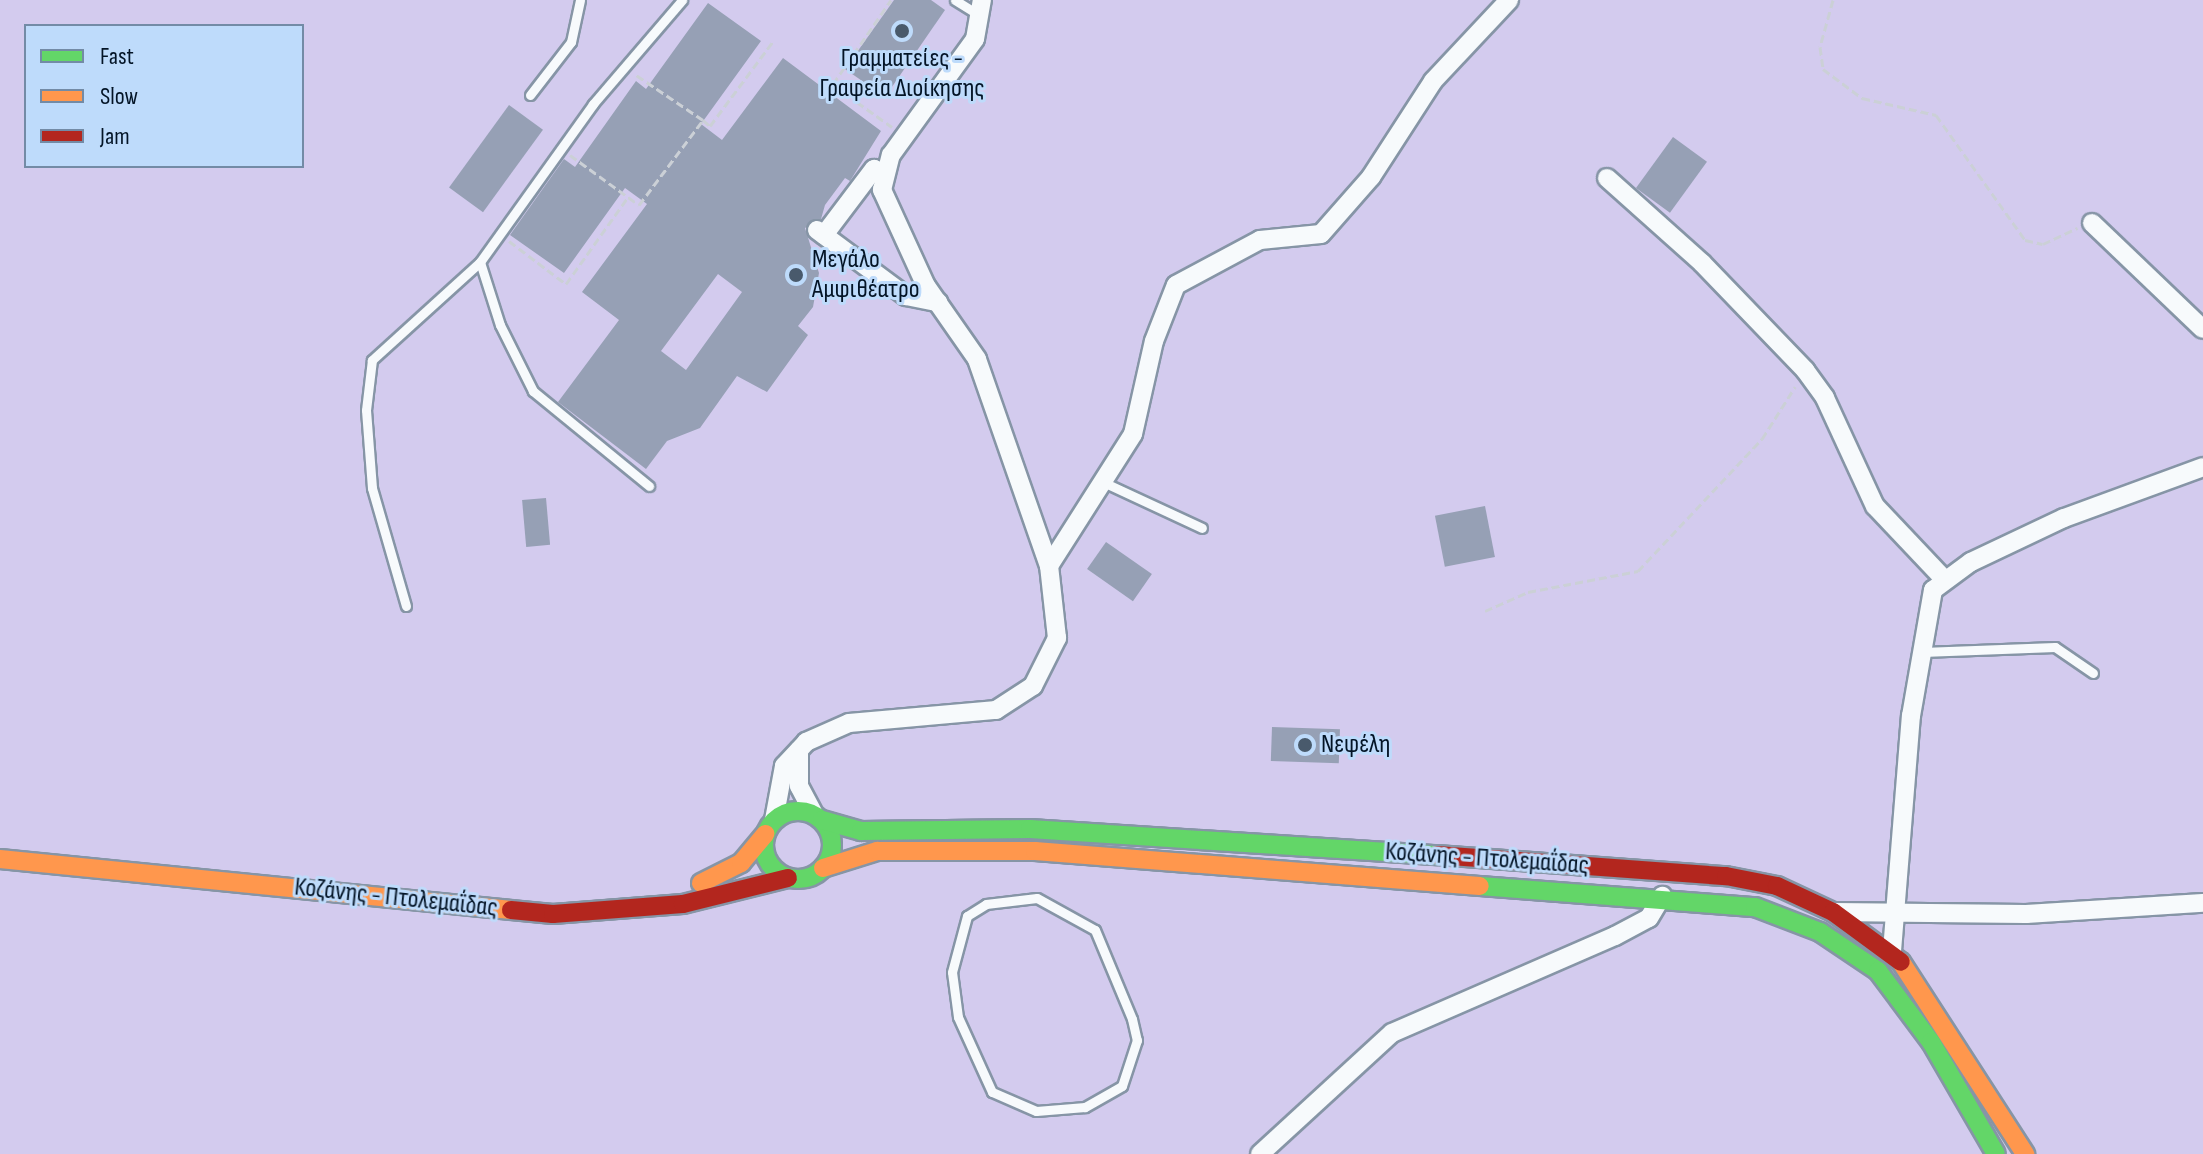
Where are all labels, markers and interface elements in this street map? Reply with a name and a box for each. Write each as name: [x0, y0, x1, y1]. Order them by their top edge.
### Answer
marker: Γραμματείες - Γραφεία Διοίκησης: [893, 22, 911, 40]
legend: [24, 24, 304, 168]
text: Fast: [100, 42, 134, 71]
place label: Γραμματείες - Γραφεία Διοίκησης: [819, 43, 985, 104]
text: Slow: [100, 82, 138, 111]
text: Jam: [100, 122, 130, 151]
place label: Μεγάλο Αμφιθέατρο: [812, 244, 919, 306]
marker: Μεγάλο Αμφιθέατρο: [787, 266, 805, 284]
place label: Νεφέλη: [1321, 729, 1390, 761]
marker: Νεφέλη: [1296, 736, 1314, 754]
street label: Κοζάνης - Πτολεμαΐδας: [1384, 836, 1590, 882]
street label: Κοζάνης - Πτολεμαΐδας: [293, 872, 499, 924]

